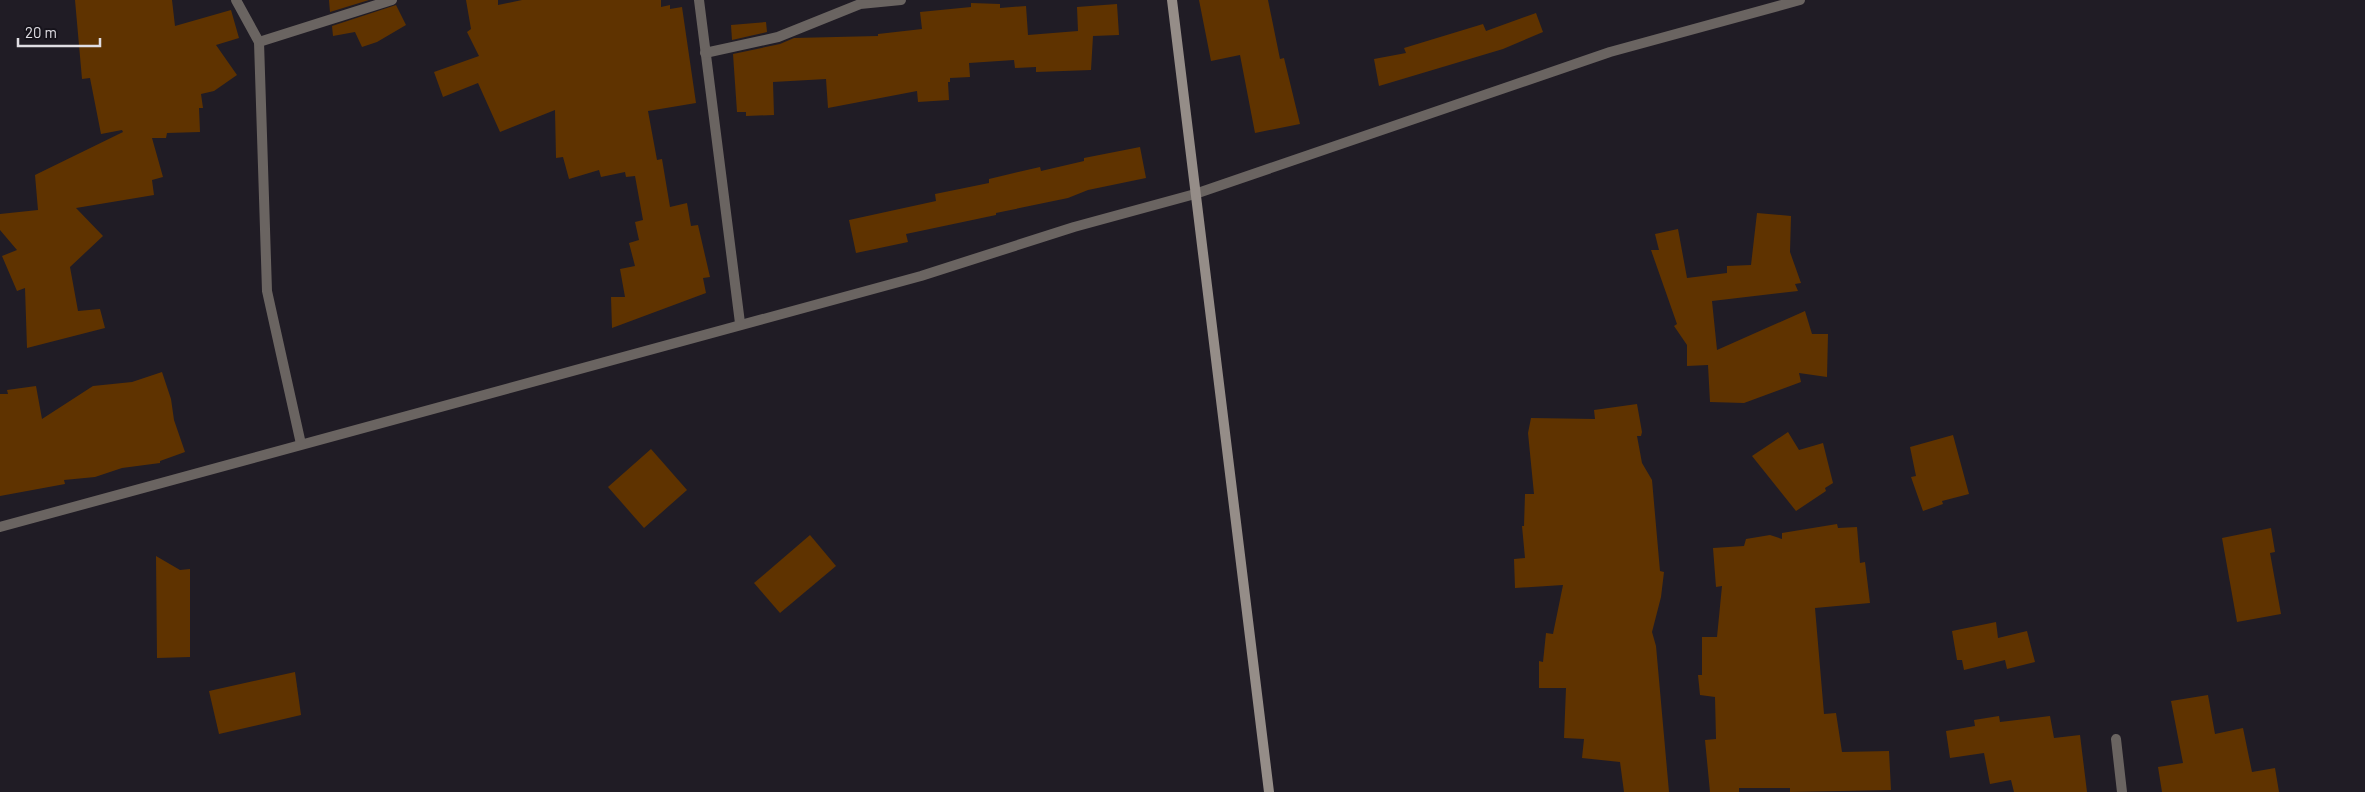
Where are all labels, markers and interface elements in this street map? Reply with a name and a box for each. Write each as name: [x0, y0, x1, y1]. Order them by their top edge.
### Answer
scale bar: [18, 15, 100, 47]
text: 20 m: [25, 23, 57, 41]

